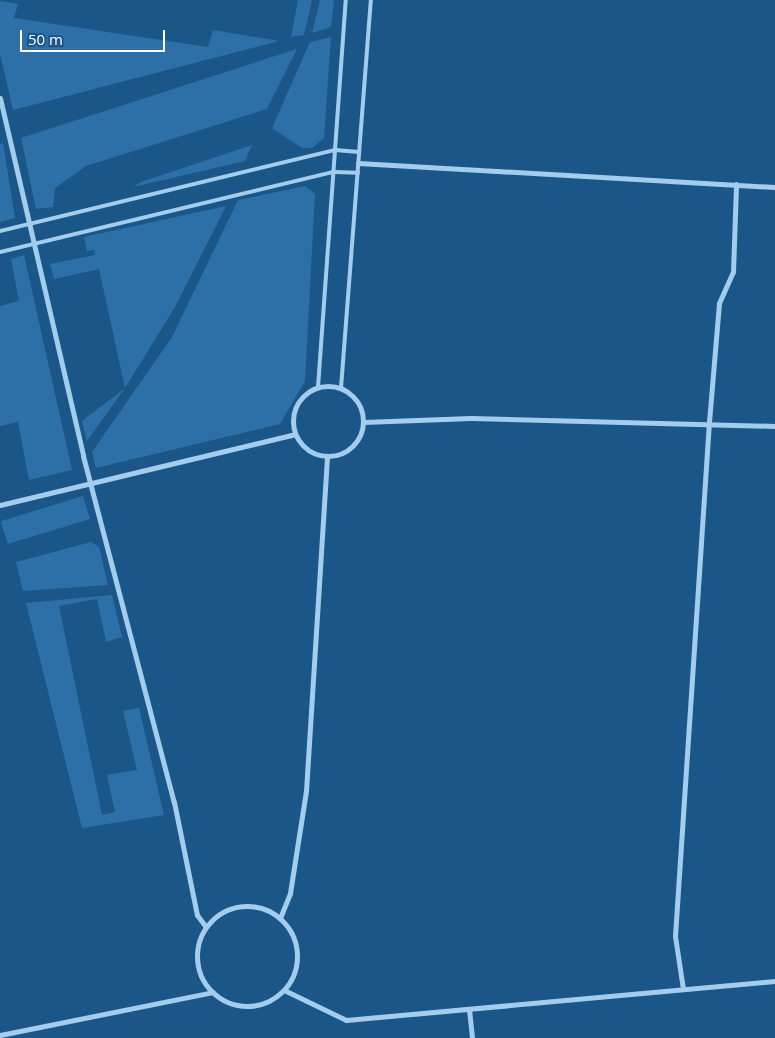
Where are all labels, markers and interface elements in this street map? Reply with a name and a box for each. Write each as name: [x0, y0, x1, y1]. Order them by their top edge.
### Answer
scale bar: [22, 20, 168, 52]
text: 50 m: [28, 29, 63, 49]

